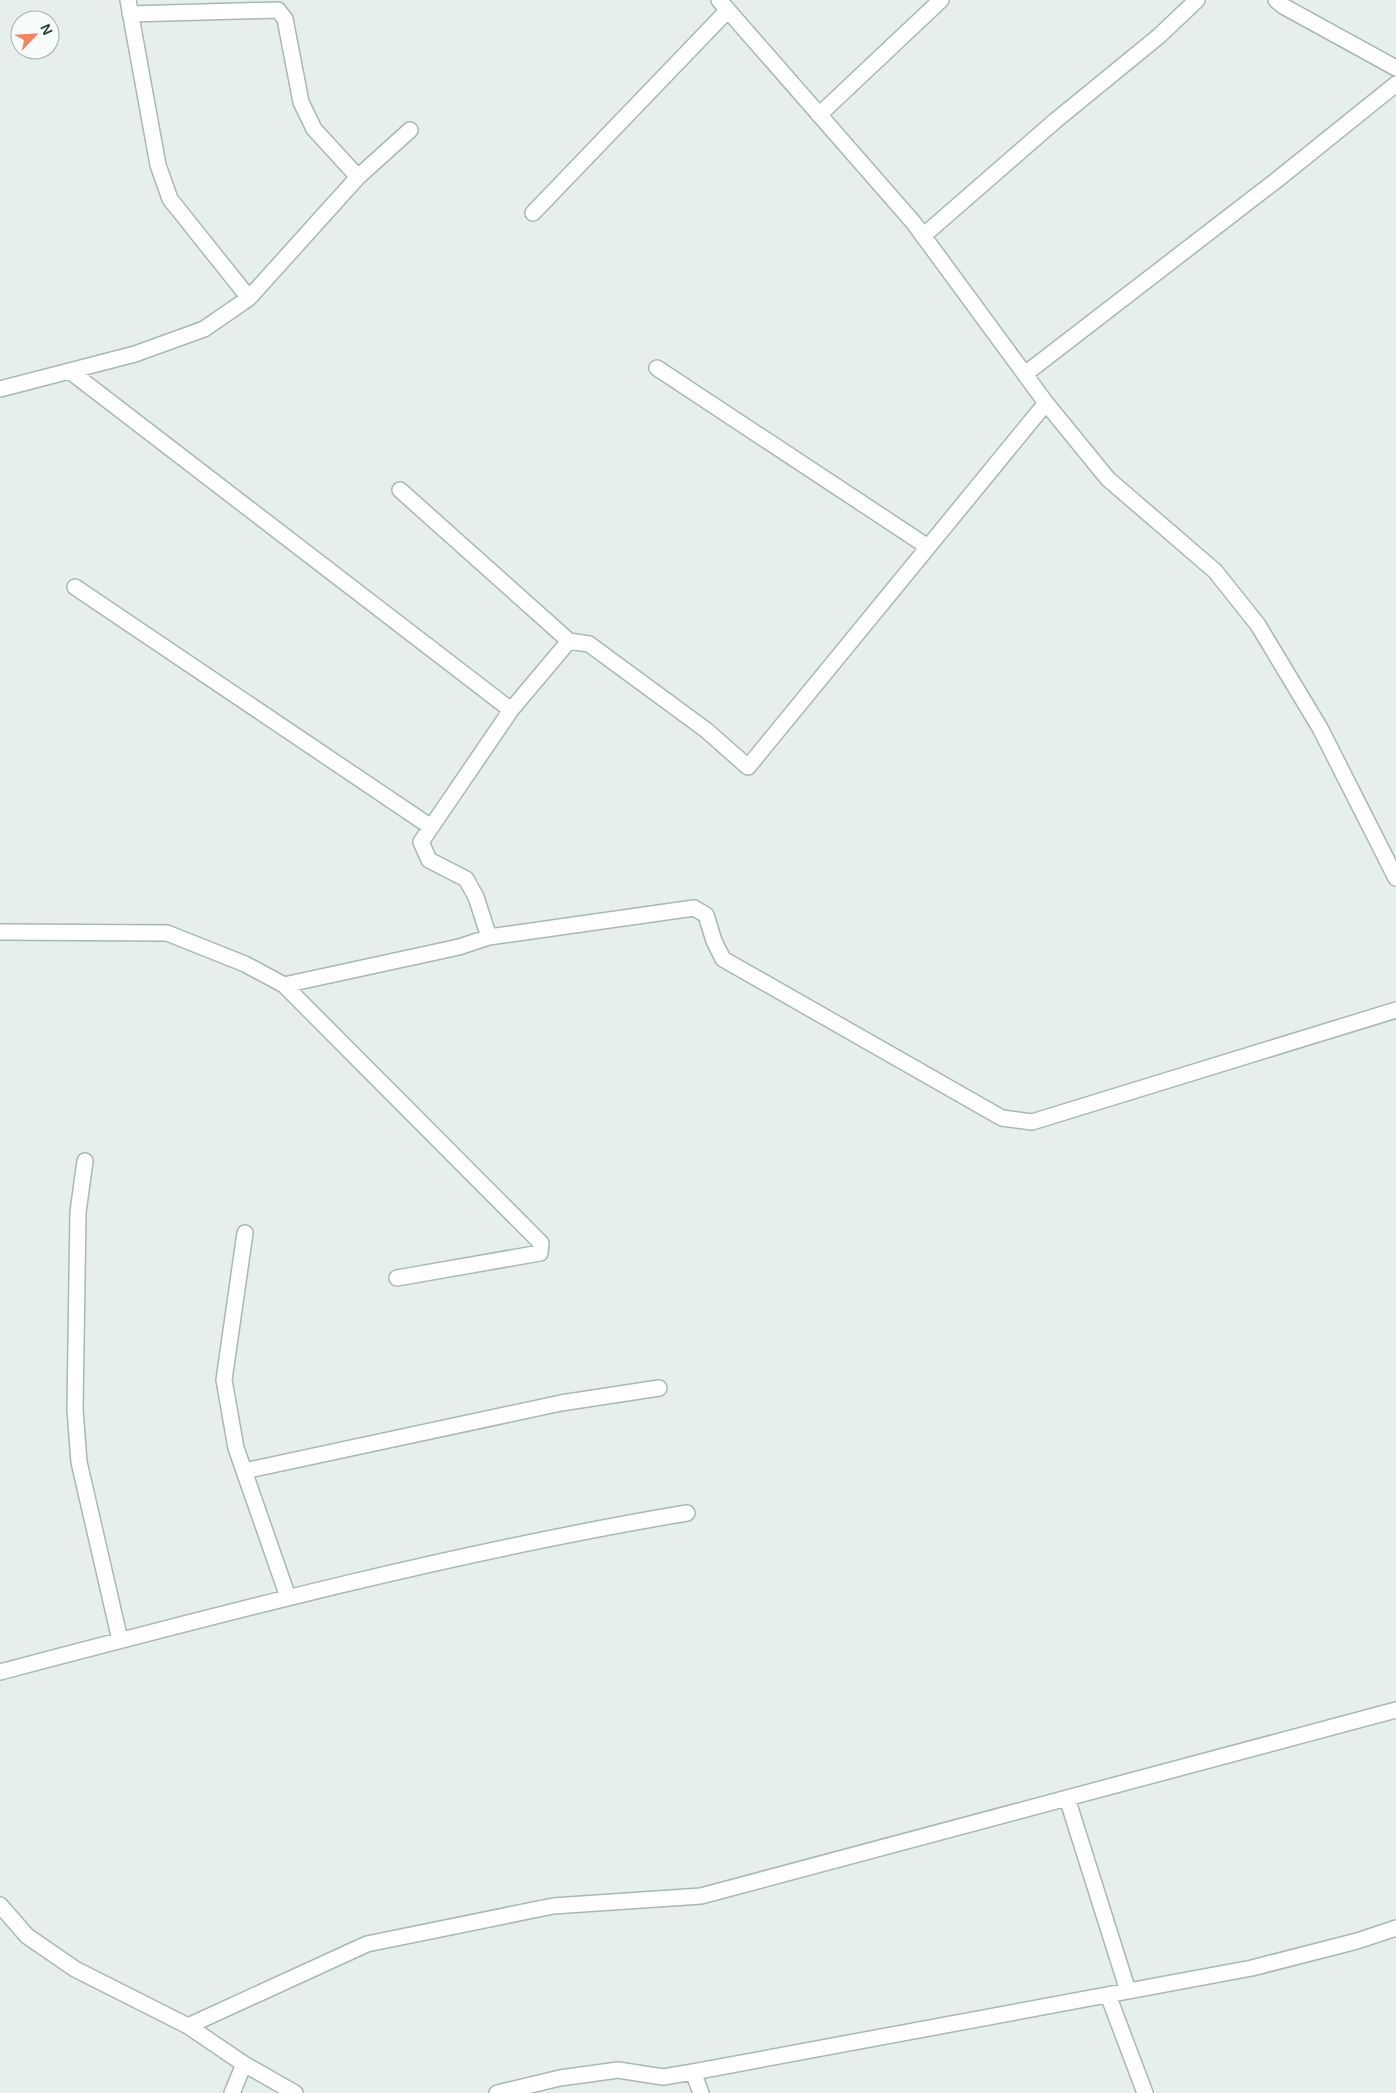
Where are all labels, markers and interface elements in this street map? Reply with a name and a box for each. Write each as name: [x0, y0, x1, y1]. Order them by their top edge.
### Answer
north arrow: [10, 10, 60, 60]
text: N: [37, 22, 56, 37]

